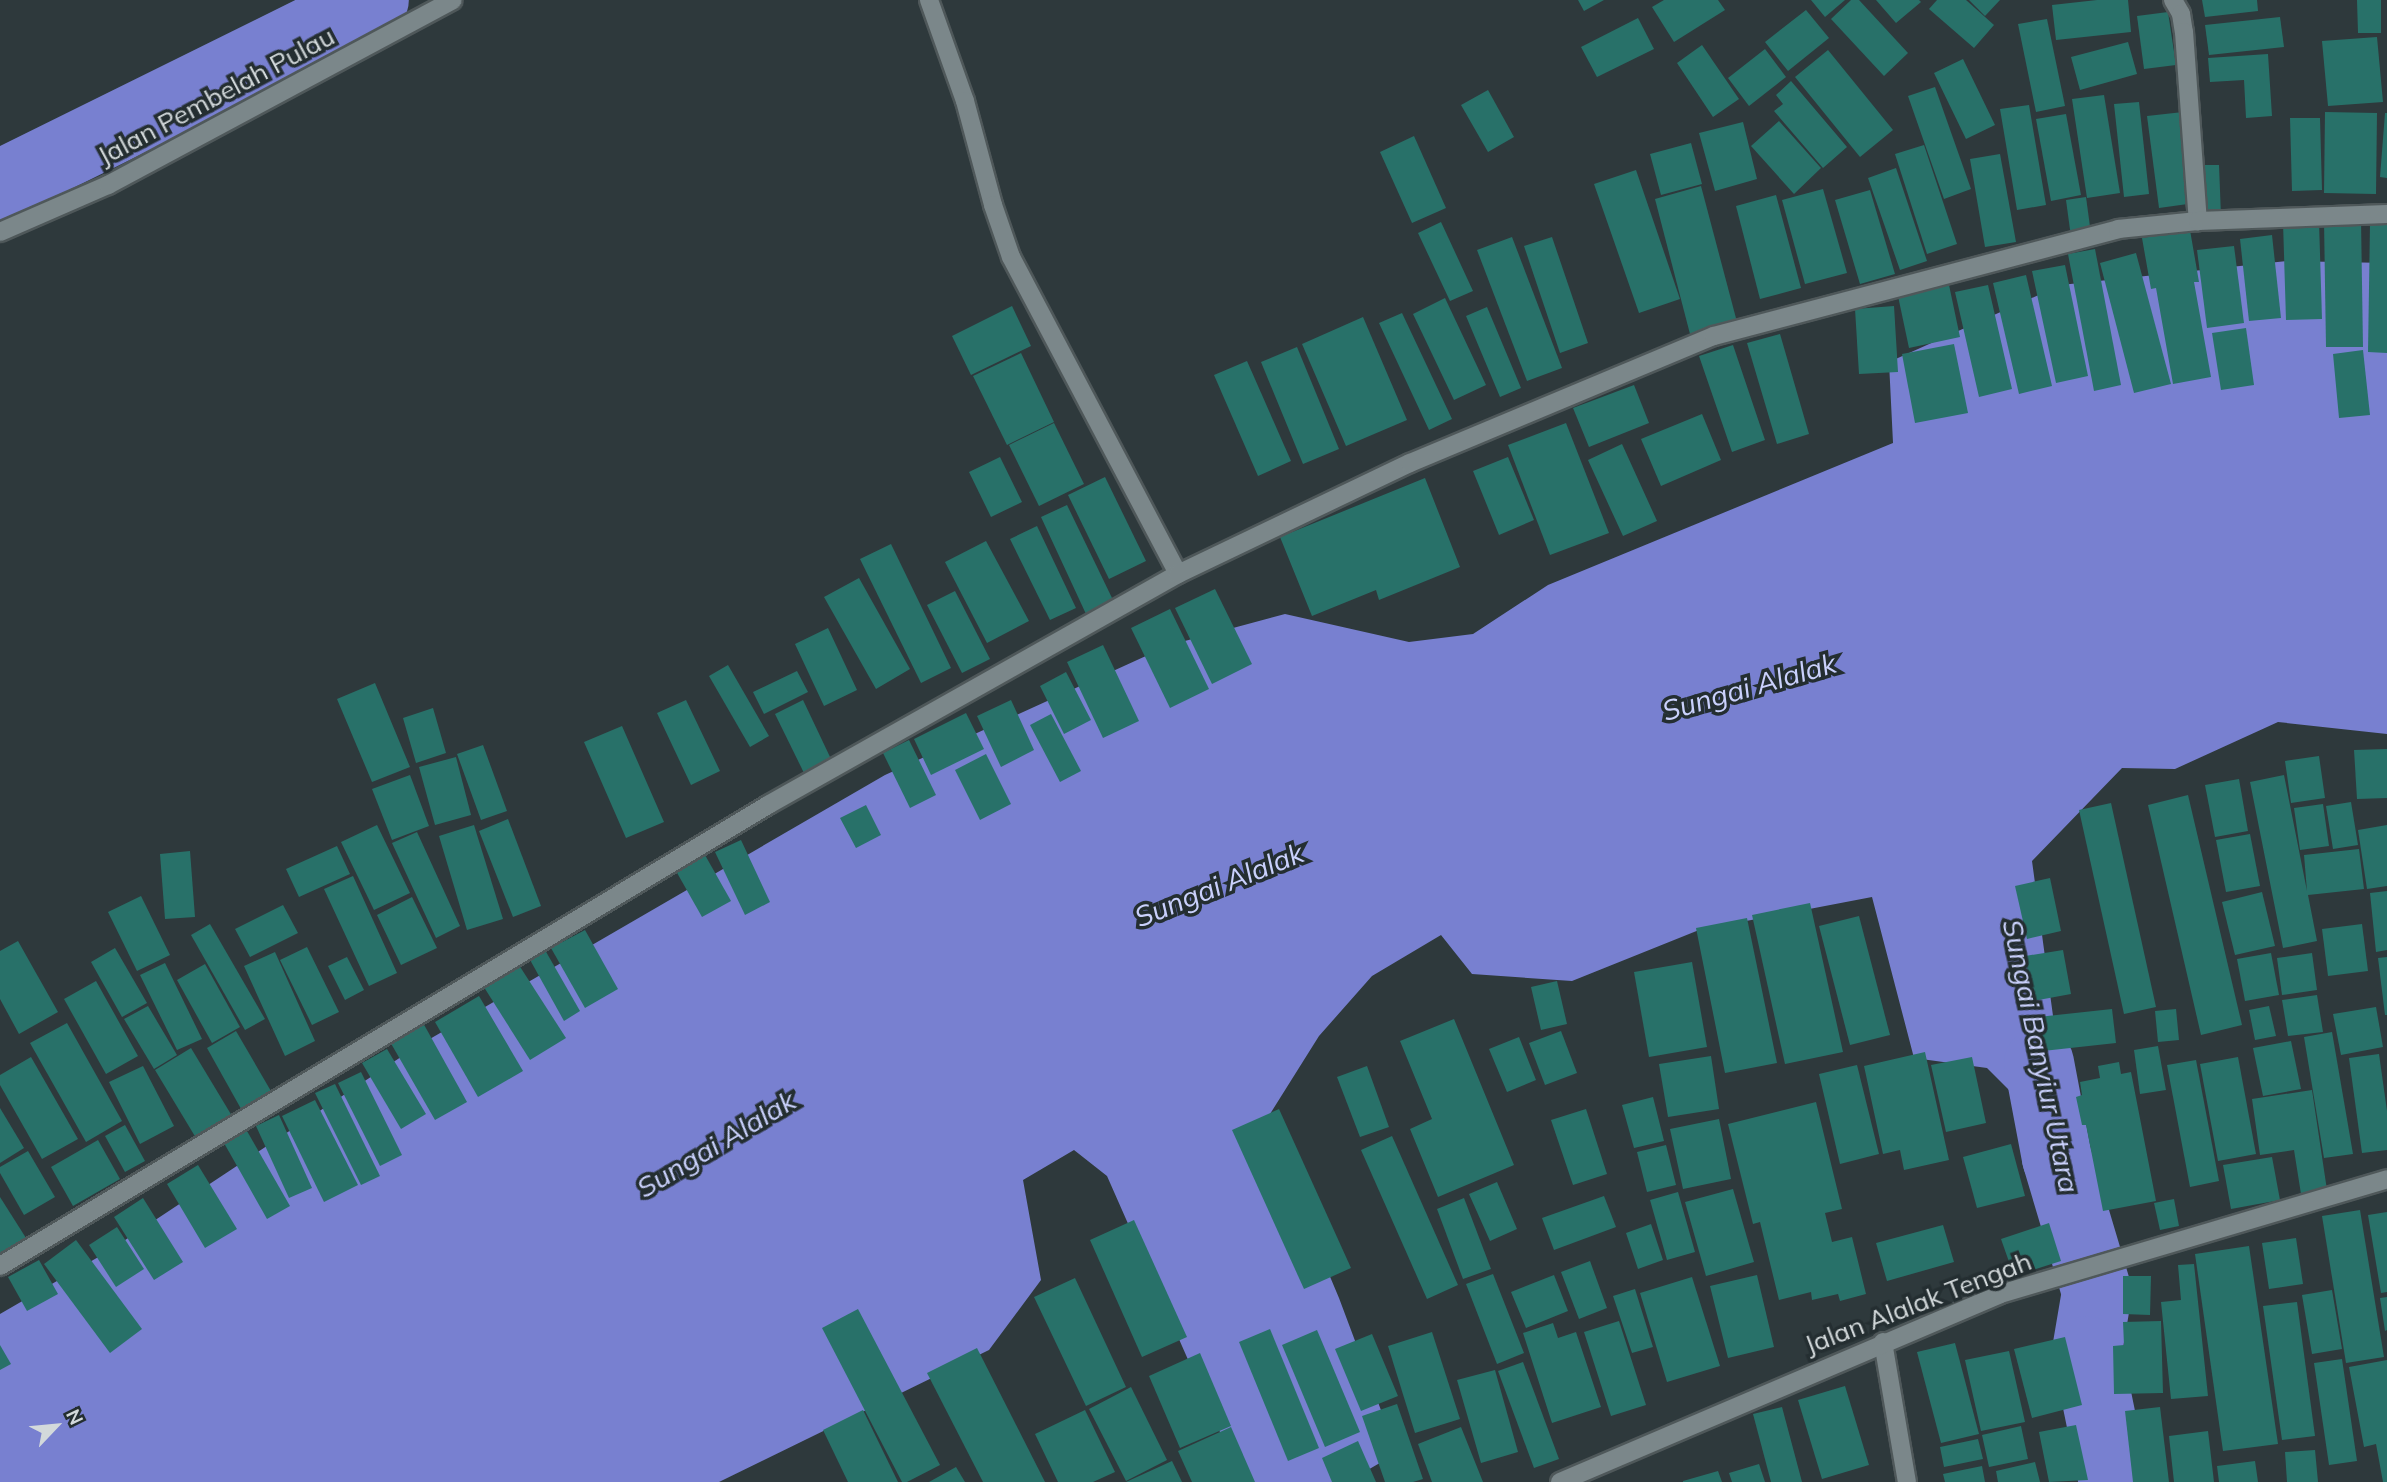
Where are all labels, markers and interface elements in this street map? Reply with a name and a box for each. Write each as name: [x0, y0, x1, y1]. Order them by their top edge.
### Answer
street label: Jalan Pembelah Pulau: [92, 20, 340, 172]
water label: Sungai Alalak: [1658, 646, 1840, 728]
water label: Sungai Alalak: [1129, 836, 1309, 934]
water label: Sungai Banyiur Utara: [1996, 916, 2086, 1196]
water label: Sungai Alalak: [630, 1083, 802, 1205]
street label: Jalan Alalak Tengah: [1800, 1245, 2036, 1361]
north arrow: [21, 1391, 91, 1461]
text: N: [61, 1405, 89, 1429]

